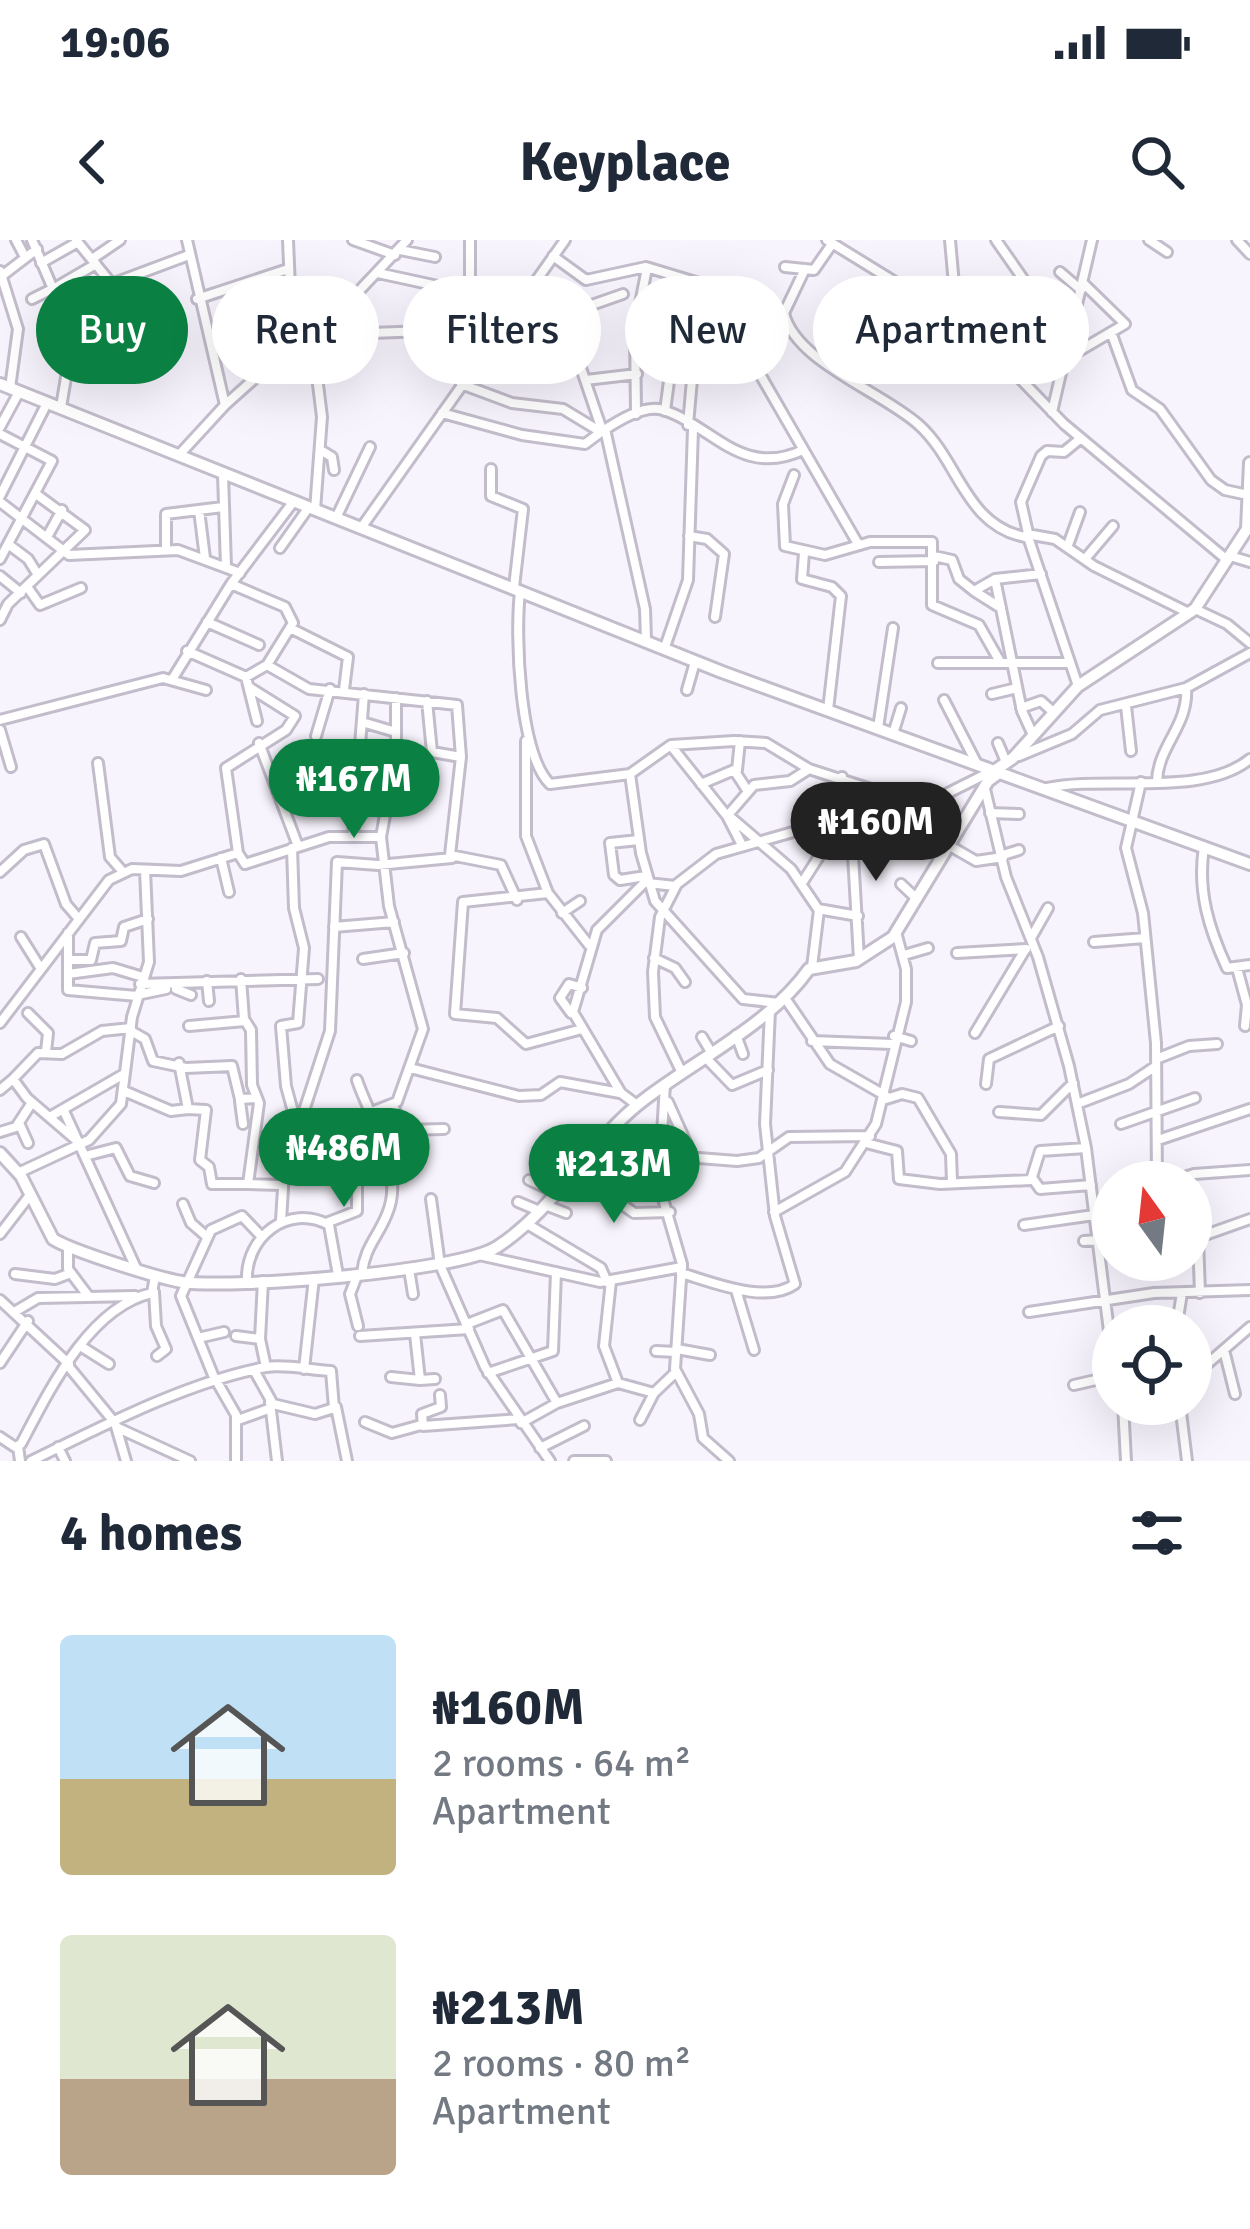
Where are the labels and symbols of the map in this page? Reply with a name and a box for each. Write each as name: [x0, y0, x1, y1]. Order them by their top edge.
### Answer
pin: ₦167M: [270, 739, 438, 841]
pin: ₦160M: [792, 782, 960, 884]
pin: ₦486M: [260, 1108, 428, 1210]
pin: ₦213M: [530, 1124, 698, 1226]
north arrow: [1092, 1161, 1212, 1281]

